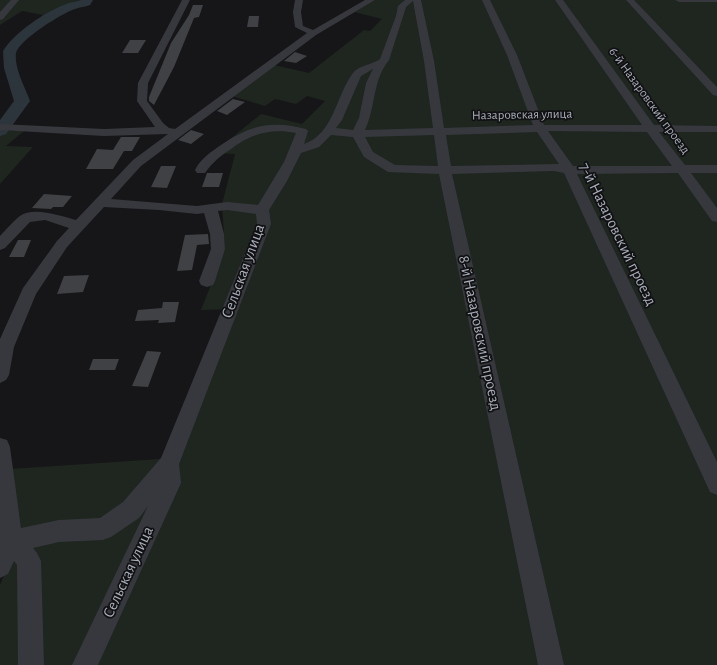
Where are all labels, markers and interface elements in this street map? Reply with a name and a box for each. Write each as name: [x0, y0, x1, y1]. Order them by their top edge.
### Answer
street label: 6-й Назаровский проезд: [606, 45, 692, 157]
street label: Назаровская улица: [472, 108, 572, 122]
street label: 7-й Назаровский проезд: [576, 160, 660, 308]
street label: Сельская улица: [219, 222, 268, 321]
street label: 8-й Назаровский проезд: [456, 254, 504, 412]
street label: Сельская улица: [100, 524, 157, 621]

